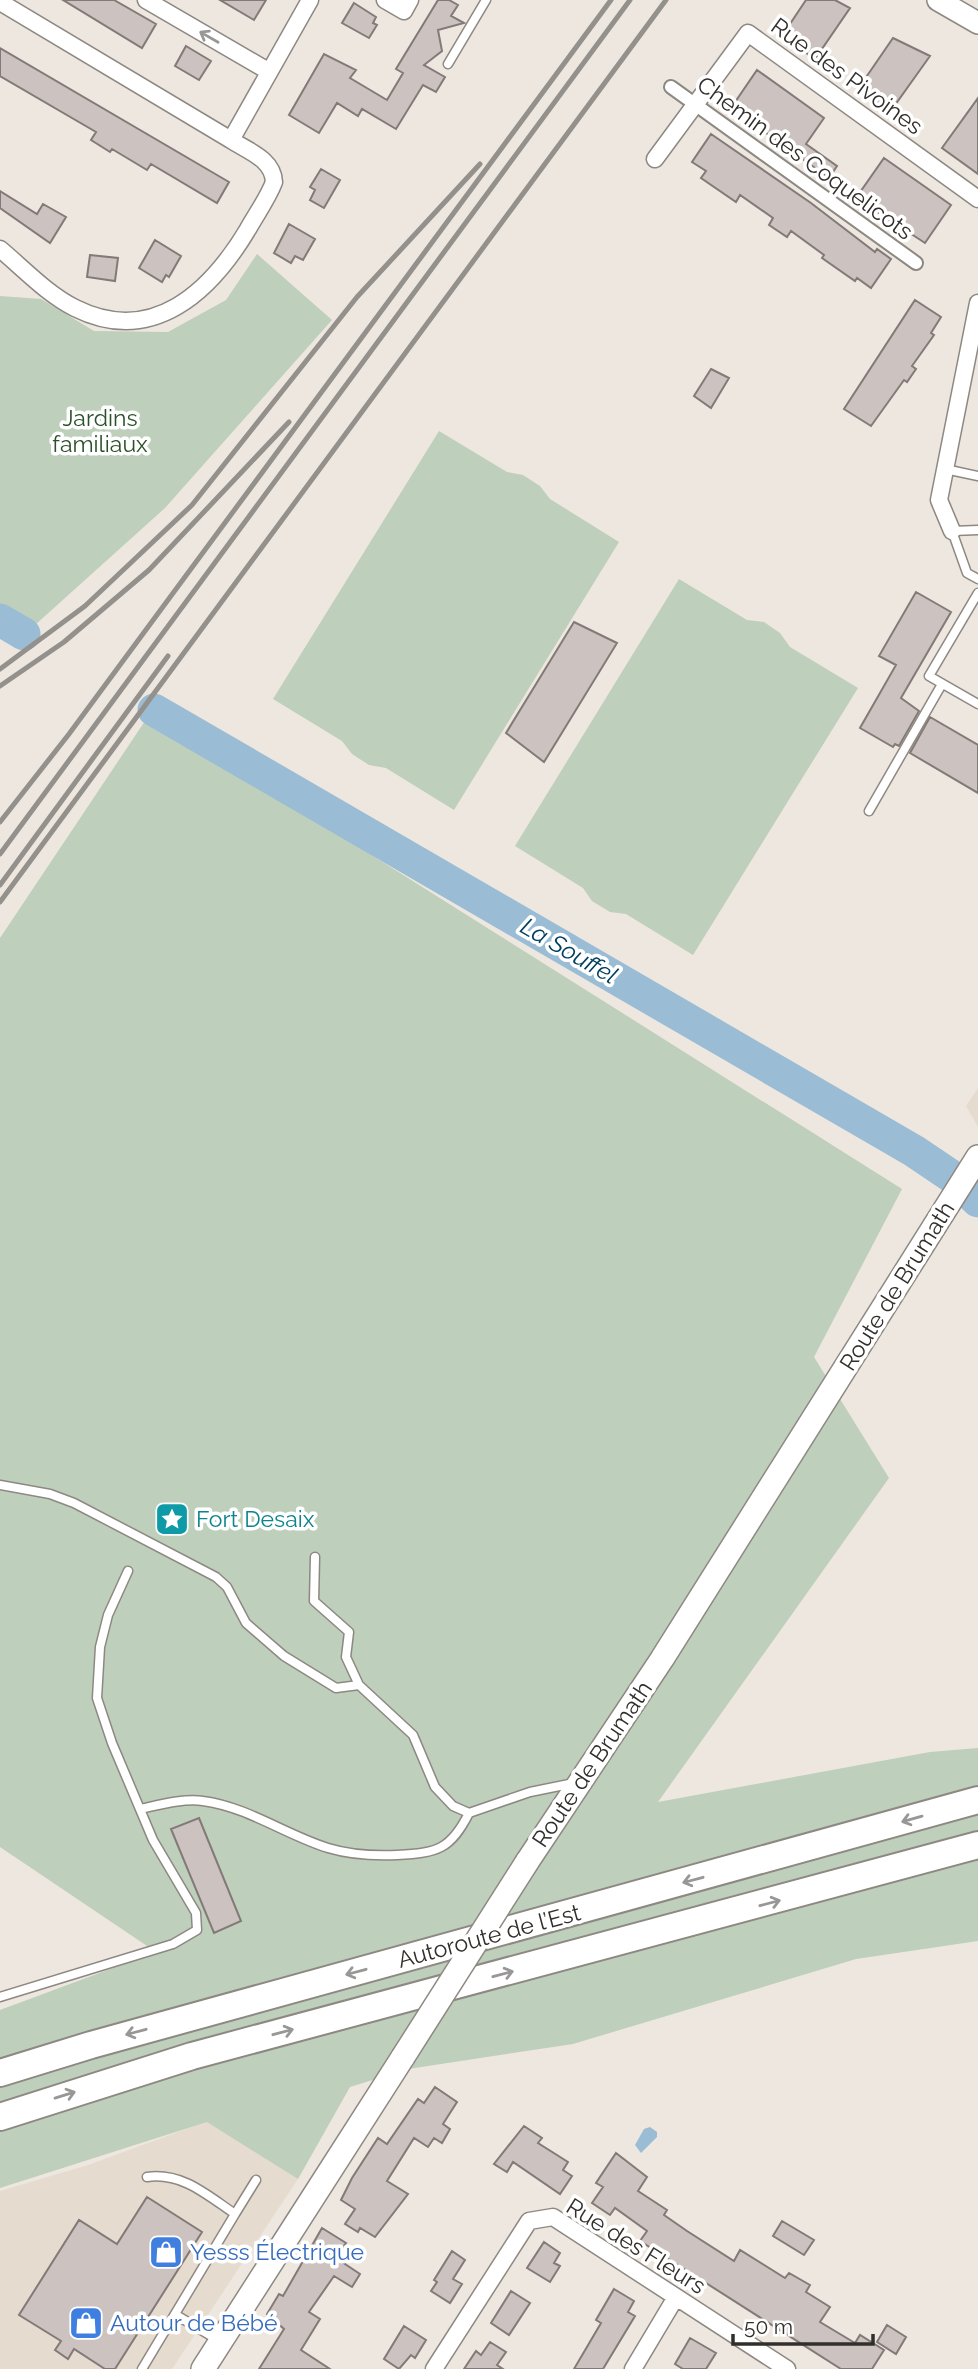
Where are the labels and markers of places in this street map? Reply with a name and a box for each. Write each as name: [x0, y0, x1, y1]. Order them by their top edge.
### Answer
place icon: Fort Desaix: [153, 1500, 191, 1538]
place label: Fort Desaix: [196, 1505, 315, 1532]
shop icon: Yesss Électrique: [147, 2233, 185, 2271]
place label: Yesss Électrique: [190, 2238, 364, 2265]
shop icon: Autour de Bébé: [67, 2304, 105, 2342]
place label: Autour de Bébé: [110, 2309, 277, 2336]

